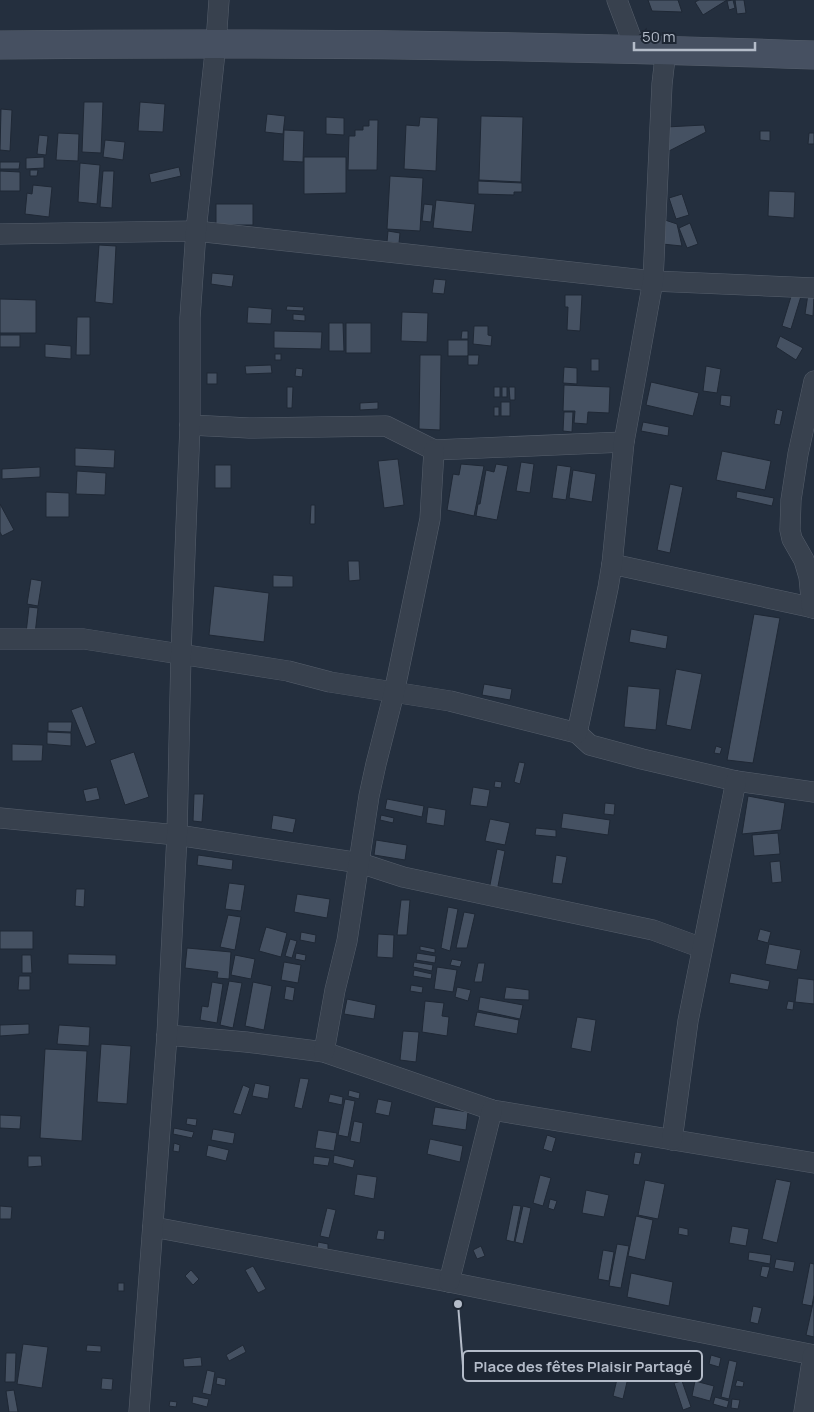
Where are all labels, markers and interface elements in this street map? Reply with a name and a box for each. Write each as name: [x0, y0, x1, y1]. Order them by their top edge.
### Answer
scale bar: [634, 20, 755, 52]
text: 50 m: [642, 26, 676, 47]
callout: Place des fêtes Plaisir Partagé: [463, 1351, 702, 1381]
text: Place des fêtes Plaisir Partagé: [474, 1356, 692, 1377]

